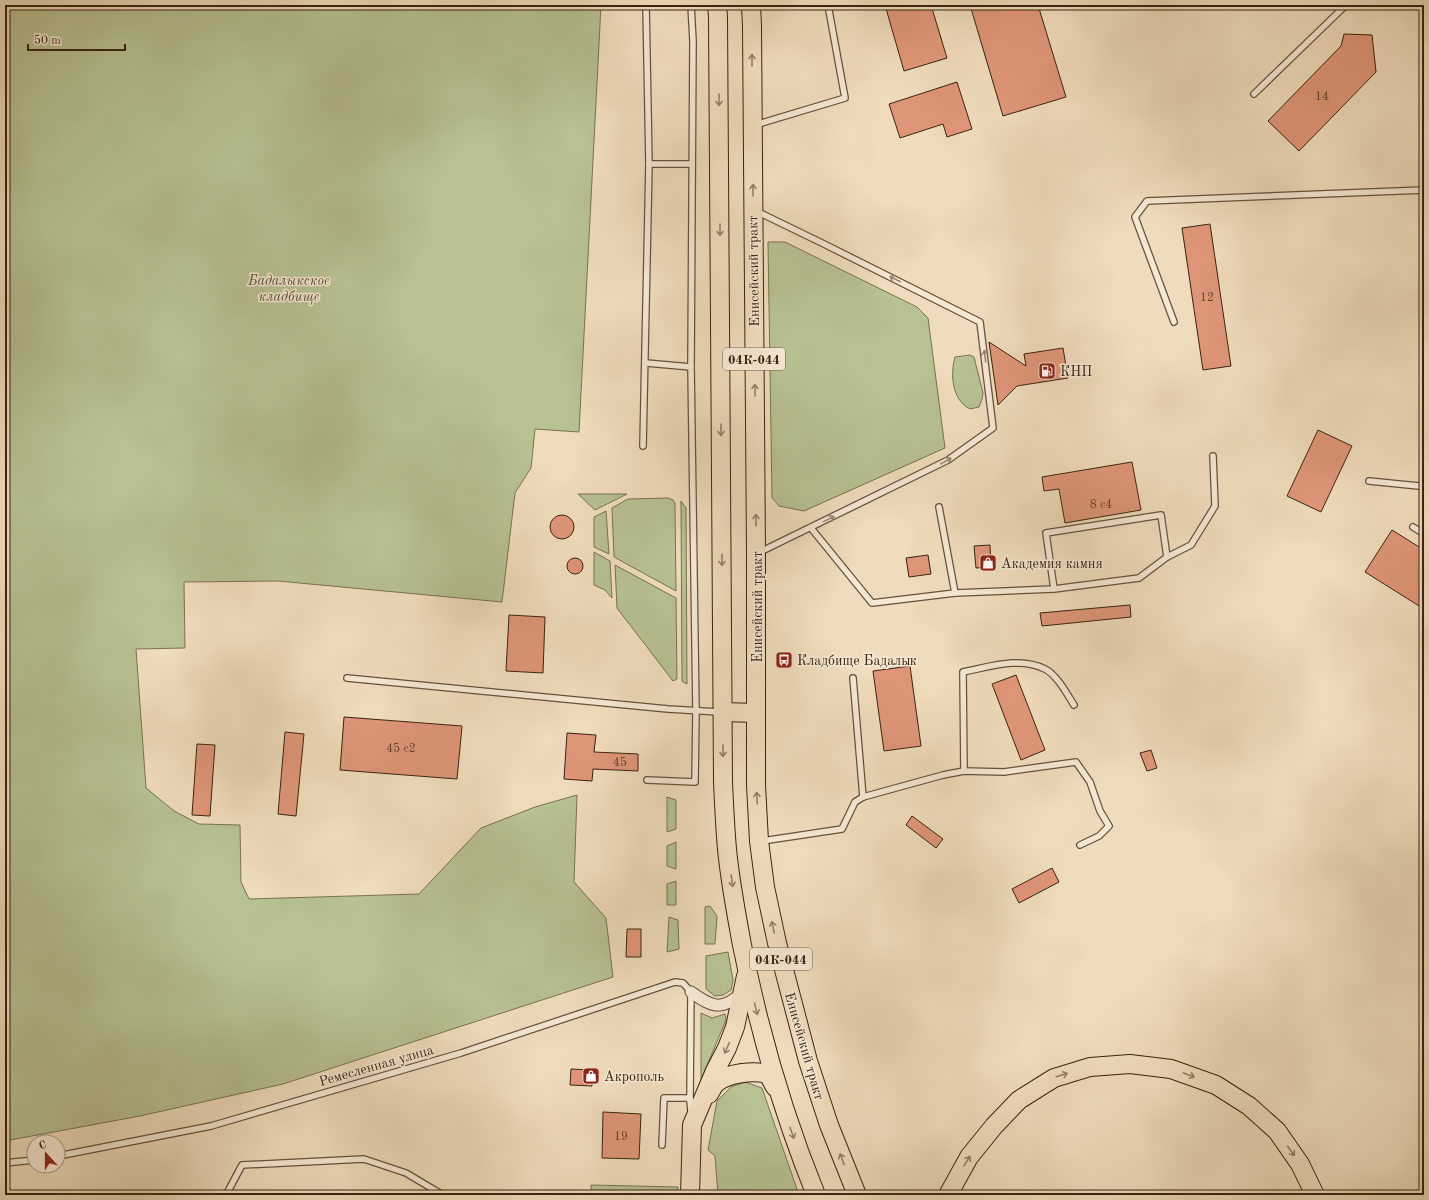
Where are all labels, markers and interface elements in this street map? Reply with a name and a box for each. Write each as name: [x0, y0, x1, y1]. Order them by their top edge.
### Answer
scale bar: [28, 26, 125, 52]
text: 50 m: [34, 34, 61, 47]
one-way arrow: [748, 54, 756, 67]
house number: 14: [1315, 91, 1329, 103]
one-way arrow: [715, 93, 723, 106]
one-way arrow: [749, 184, 757, 197]
street label: Енисейский тракт: [746, 215, 762, 327]
one-way arrow: [716, 223, 724, 236]
park label: Бадалыкское кладбище: [247, 274, 330, 305]
one-way arrow: [889, 275, 901, 283]
house number: 12: [1200, 292, 1214, 304]
road number: 04К-044: [723, 348, 785, 370]
one-way arrow: [981, 350, 988, 363]
fuel station icon: КНП: [1037, 361, 1057, 381]
place label: КНП: [1060, 365, 1092, 379]
one-way arrow: [751, 384, 759, 397]
one-way arrow: [717, 423, 725, 436]
one-way arrow: [940, 457, 952, 465]
house number: 8 с4: [1090, 499, 1112, 511]
one-way arrow: [752, 514, 760, 527]
one-way arrow: [823, 515, 835, 522]
street label: Енисейский тракт: [751, 551, 765, 663]
one-way arrow: [718, 553, 726, 566]
shop icon: Академия камня: [978, 553, 998, 573]
place label: Академия камня: [1001, 557, 1103, 571]
bus stop icon: Кладбище Бадалык: [774, 650, 794, 670]
place label: Кладбище Бадалык: [797, 654, 917, 668]
house number: 45 с2: [386, 742, 416, 755]
one-way arrow: [719, 744, 727, 757]
house number: 45: [613, 756, 627, 769]
one-way arrow: [753, 792, 761, 805]
one-way arrow: [728, 874, 736, 887]
one-way arrow: [769, 921, 777, 934]
road number: 04К-044: [750, 948, 812, 970]
street label: Енисейский тракт: [782, 991, 826, 1102]
one-way arrow: [753, 1002, 761, 1015]
one-way arrow: [722, 1041, 730, 1053]
street label: Ремесленная улица: [317, 1043, 435, 1089]
shop icon: Акрополь: [581, 1066, 601, 1086]
place label: Акрополь: [604, 1070, 665, 1084]
one-way arrow: [1055, 1071, 1068, 1078]
one-way arrow: [1182, 1072, 1195, 1079]
one-way arrow: [789, 1127, 797, 1139]
house number: 19: [614, 1131, 628, 1143]
north arrow: [26, 1134, 66, 1174]
text: С: [38, 1140, 48, 1153]
one-way arrow: [1287, 1145, 1295, 1156]
one-way arrow: [838, 1153, 846, 1165]
one-way arrow: [963, 1156, 971, 1167]

